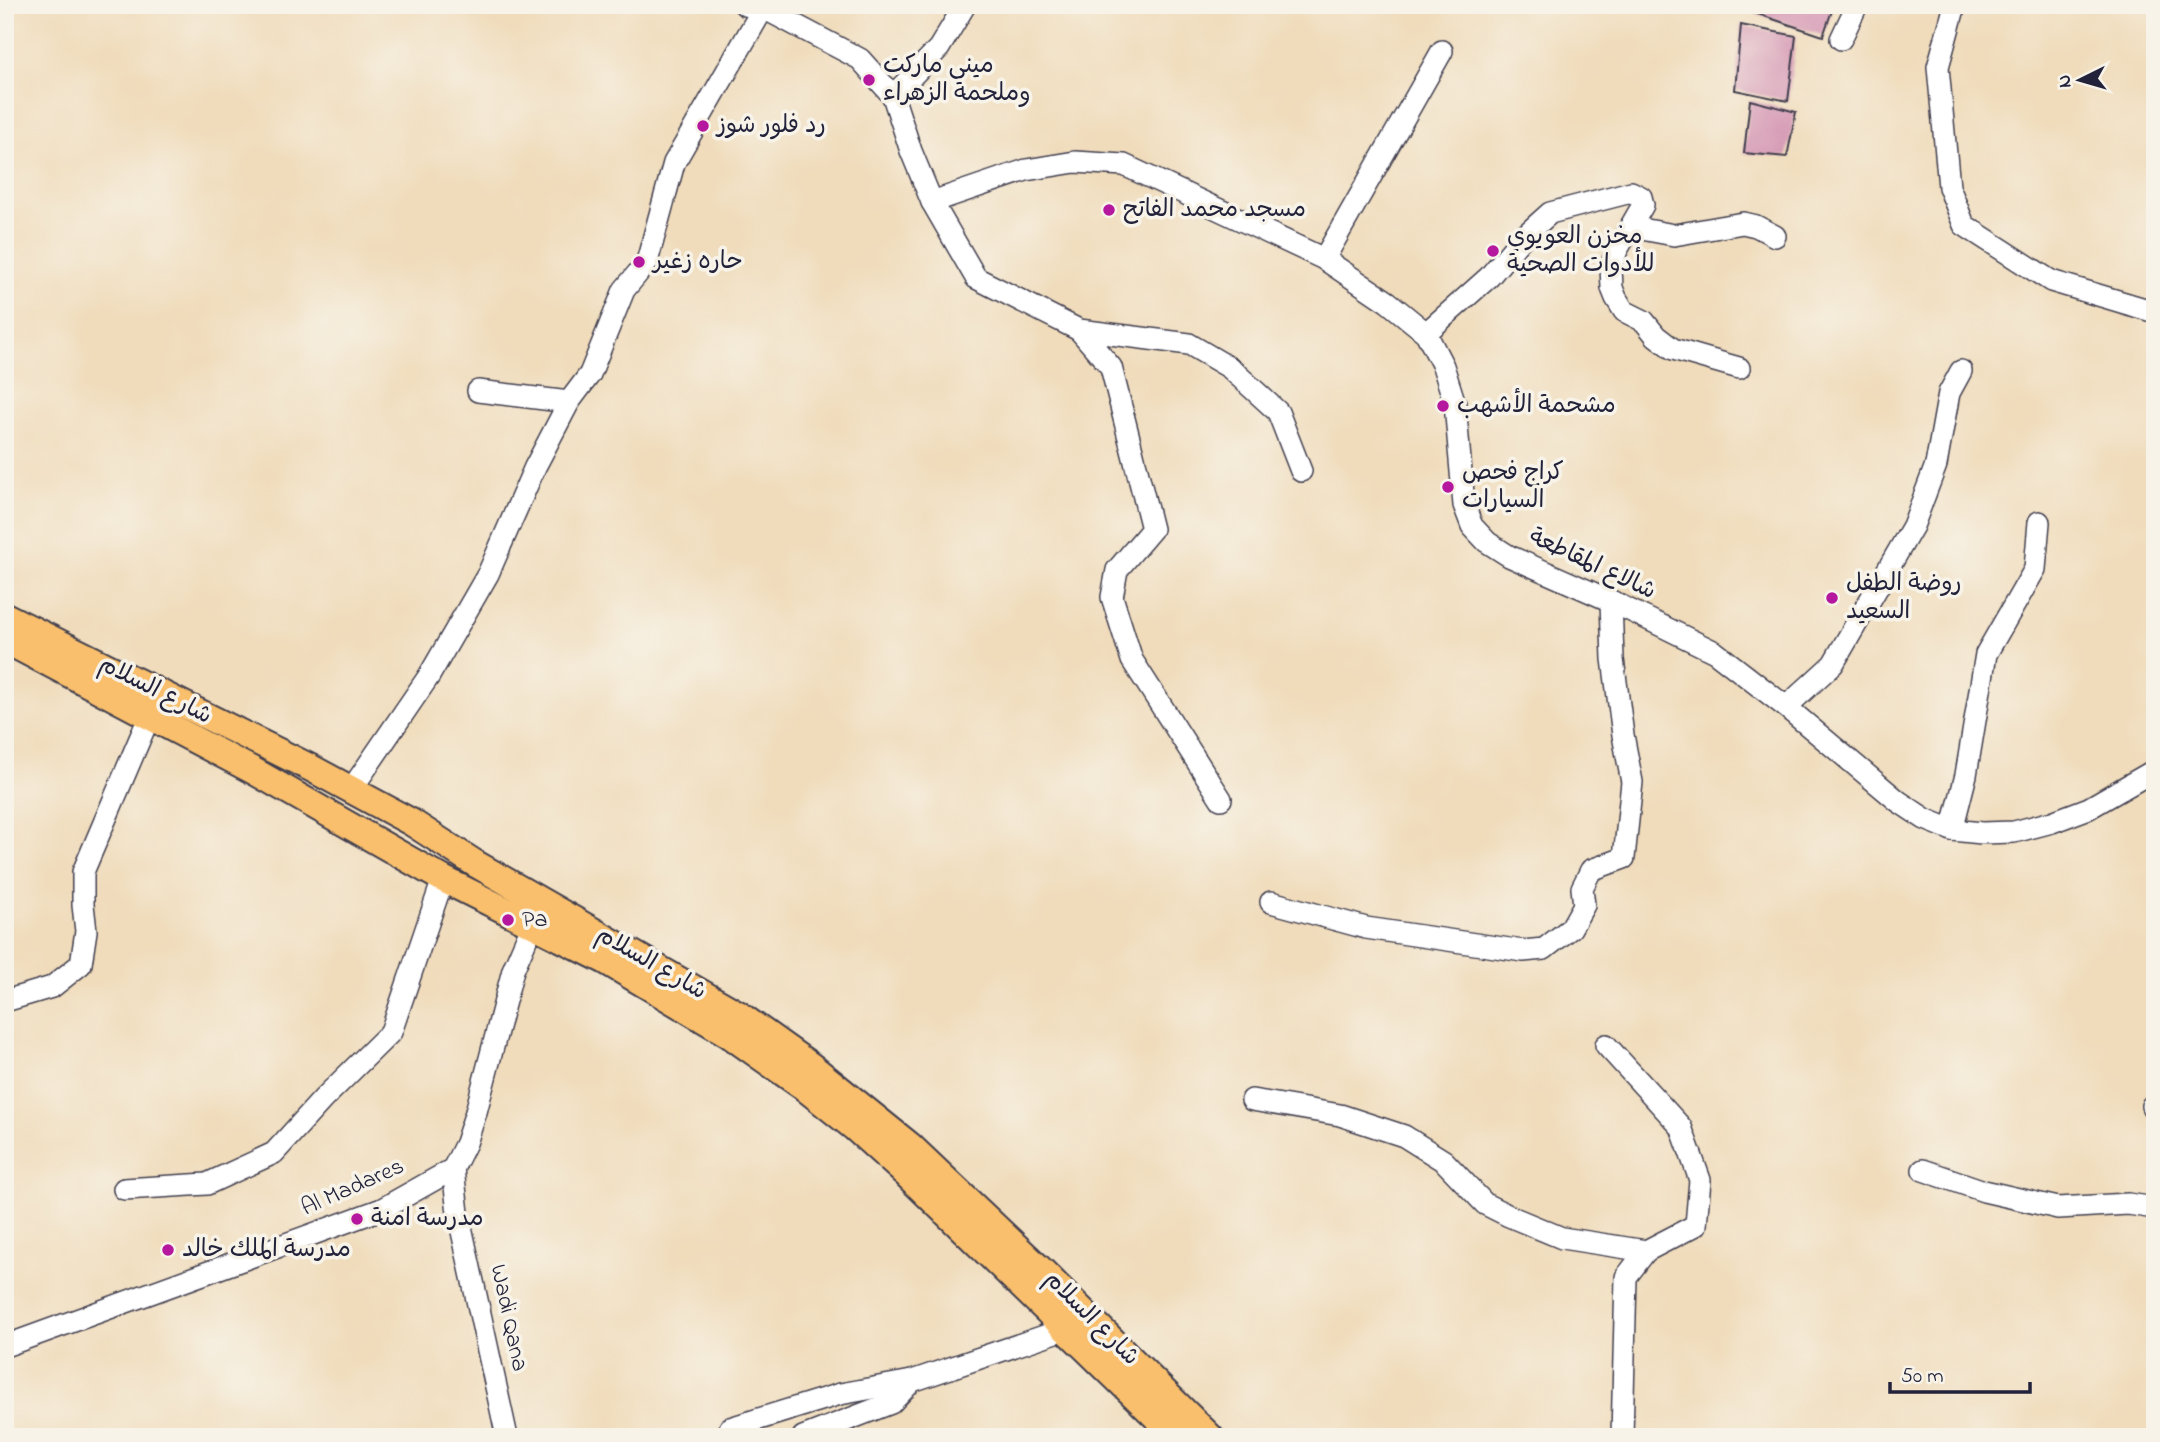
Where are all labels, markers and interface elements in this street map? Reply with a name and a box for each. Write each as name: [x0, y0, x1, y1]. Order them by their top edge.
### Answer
north arrow: [2044, 46, 2114, 116]
place label: ميني ماركت وملحمة الزهراء: [883, 49, 1030, 112]
marker: ميني ماركت وملحمة الزهراء: [861, 72, 877, 88]
text: N: [2052, 74, 2080, 89]
place label: رد فلور شوز: [715, 109, 826, 144]
marker: رد فلور شوز: [695, 118, 711, 134]
place label: مسجد محمد الفاتح: [1123, 193, 1306, 228]
marker: مسجد محمد الفاتح: [1101, 202, 1117, 218]
place label: مخزن العويوي للأدوات الصحية: [1507, 220, 1654, 283]
marker: مخزن العويوي للأدوات الصحية: [1485, 243, 1501, 259]
place label: حاره زغير: [651, 245, 742, 280]
marker: حاره زغير: [631, 254, 647, 270]
place label: مشحمة الأشهب: [1457, 387, 1616, 424]
marker: مشحمة الأشهب: [1435, 398, 1451, 414]
place label: كراج فحص السيارات: [1462, 456, 1564, 519]
marker: كراج فحص السيارات: [1440, 479, 1456, 495]
street label: شالاع المقاطعة: [1523, 520, 1661, 610]
place label: روضة الطفل السعيد: [1846, 567, 1962, 630]
marker: روضة الطفل السعيد: [1824, 590, 1840, 606]
street label: شارع السلام: [93, 648, 217, 734]
place label: Pa: [522, 903, 547, 938]
marker: Pa: [500, 912, 516, 928]
street label: شارع السلام: [589, 918, 713, 1010]
street label: Al Madares: [296, 1150, 410, 1226]
place label: مدرسة امنة: [371, 1202, 484, 1237]
marker: مدرسة امنة: [349, 1211, 365, 1227]
place label: مدرسة الملك خالد: [182, 1233, 351, 1268]
marker: مدرسة الملك خالد: [160, 1242, 176, 1258]
street label: Wadi Qana: [480, 1261, 536, 1375]
street label: شارع السلام: [1035, 1263, 1147, 1375]
scale bar: [1890, 1351, 2030, 1395]
text: 50 m: [1901, 1362, 1944, 1392]

